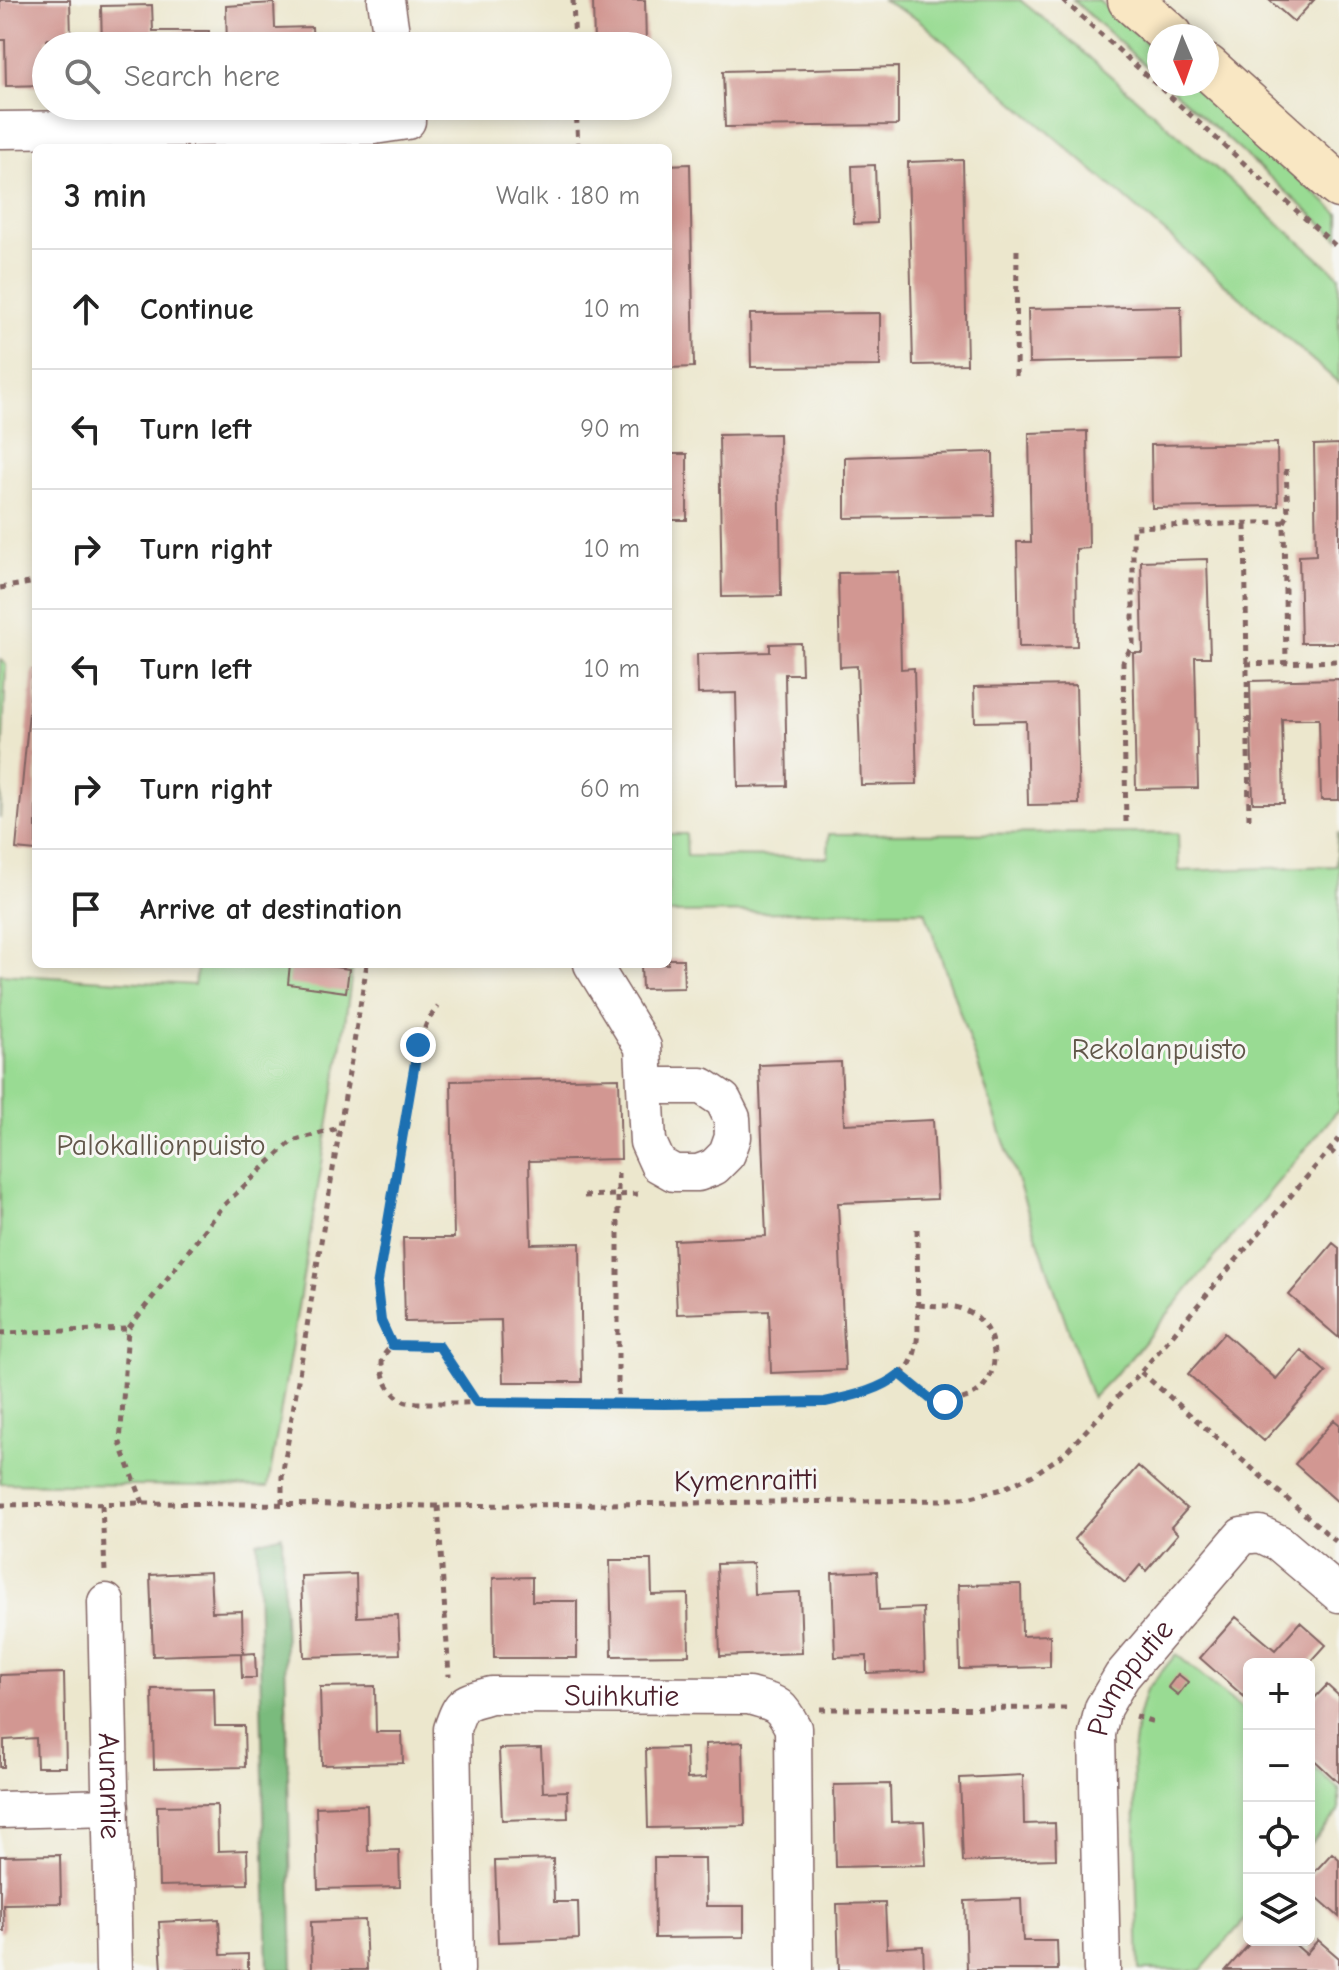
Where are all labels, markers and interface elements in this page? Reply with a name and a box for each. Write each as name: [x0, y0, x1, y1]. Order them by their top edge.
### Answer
north arrow: [1147, 24, 1219, 96]
search box: [32, 32, 672, 120]
icon: search: [60, 54, 104, 98]
text: Search here: [124, 59, 280, 94]
text: 3 min: [64, 176, 147, 216]
text: Walk · 180 m: [496, 181, 640, 211]
icon: ahead: [64, 287, 108, 331]
text: Continue: [140, 292, 254, 327]
text: 10 m: [584, 294, 640, 324]
icon: left: [64, 407, 108, 451]
text: Turn left: [140, 412, 252, 447]
text: 90 m: [580, 414, 640, 444]
icon: right: [64, 527, 108, 571]
text: Turn right: [140, 532, 272, 567]
text: 10 m: [584, 534, 640, 564]
icon: left: [64, 647, 108, 691]
text: Turn left: [140, 652, 252, 687]
text: 10 m: [584, 654, 640, 684]
icon: right: [64, 767, 108, 811]
text: Turn right: [140, 772, 272, 807]
text: 60 m: [580, 774, 640, 804]
icon: arrive: [64, 887, 108, 931]
text: Arrive at destination: [140, 892, 402, 927]
route end: [400, 1027, 436, 1063]
park label: Rekolanpuisto: [1071, 1032, 1247, 1067]
park label: Palokallionpuisto: [56, 1128, 266, 1163]
route start: [927, 1384, 963, 1420]
street label: Kymenraitti: [674, 1462, 818, 1499]
street label: Pumpputie: [1080, 1612, 1181, 1739]
map controls: [1243, 1658, 1315, 1946]
button: +: [1243, 1658, 1315, 1730]
street label: Suihkutie: [564, 1678, 679, 1714]
button: −: [1243, 1730, 1315, 1802]
street label: Aurantie: [91, 1732, 128, 1840]
button: locate: [1243, 1802, 1315, 1874]
button: layers: [1243, 1874, 1315, 1946]

